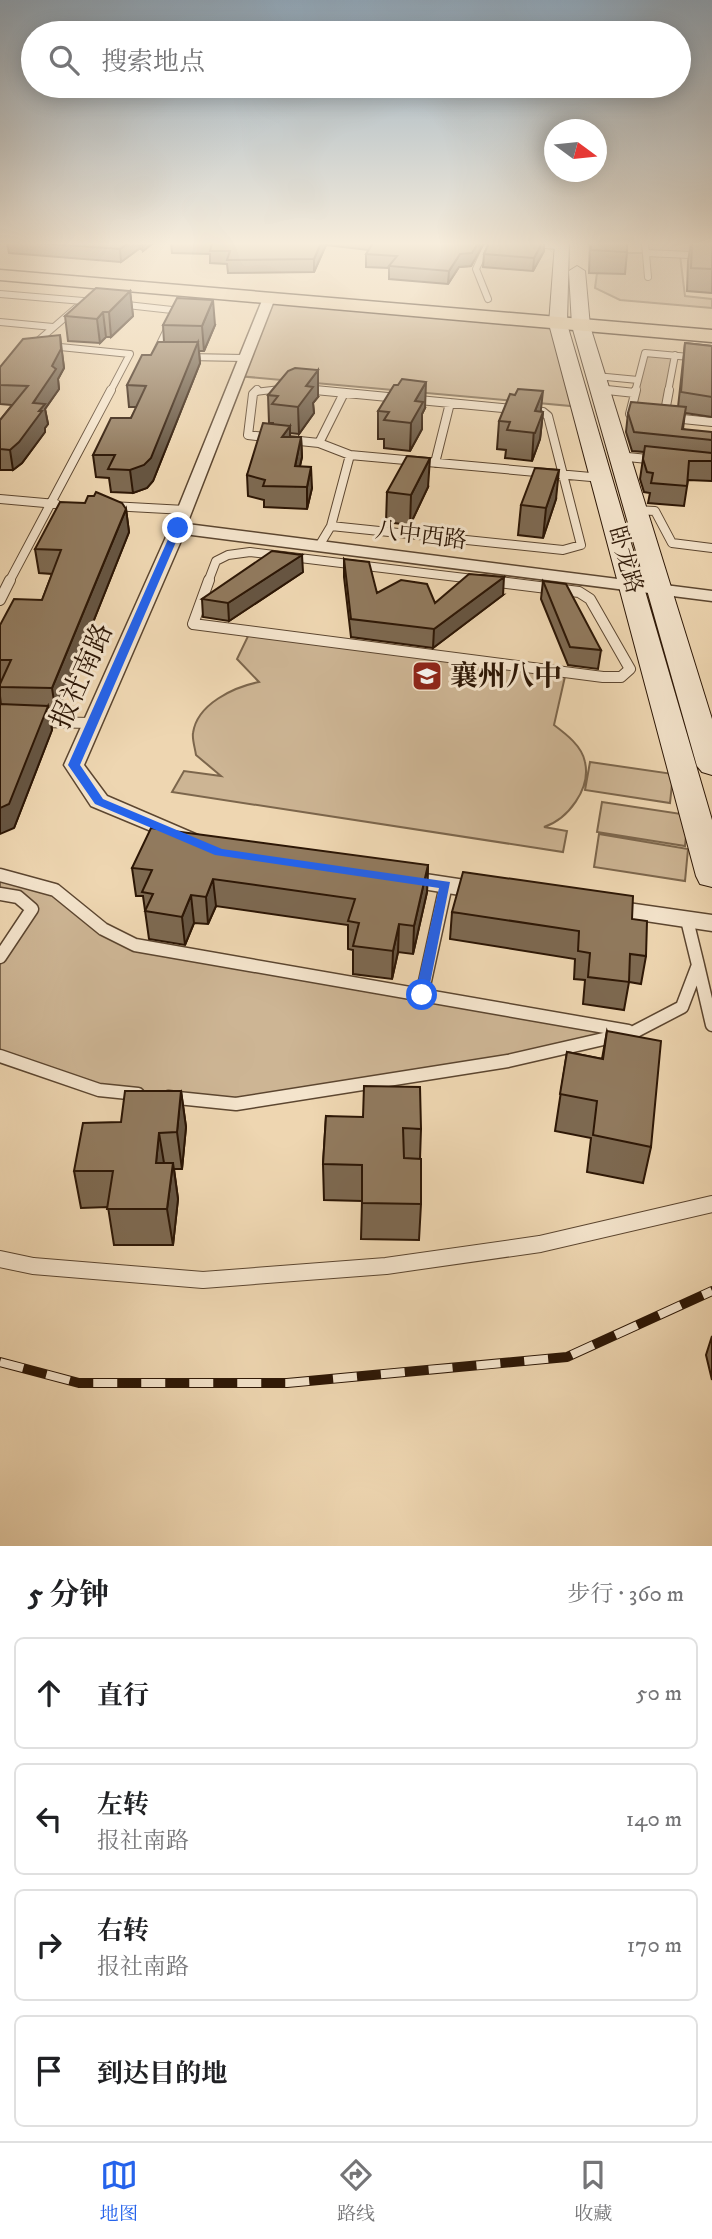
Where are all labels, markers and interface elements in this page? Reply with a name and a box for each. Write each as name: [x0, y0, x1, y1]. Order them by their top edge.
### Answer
search box: [21, 21, 691, 98]
icon: search: [45, 41, 83, 79]
text: 搜索地点: [101, 46, 205, 79]
north arrow: [544, 119, 607, 182]
route end: [162, 512, 193, 543]
street label: 八中西路: [374, 516, 468, 556]
street label: 卧龙路: [602, 523, 648, 597]
street label: 报社南路: [43, 618, 121, 734]
school or university icon: 襄州八中: [410, 659, 444, 693]
place label: 襄州八中: [450, 659, 562, 694]
route start: [406, 979, 437, 1010]
text: 5 分钟: [28, 1577, 109, 1614]
text: 步行 · 360 m: [567, 1580, 684, 1609]
icon: ahead: [30, 1674, 68, 1712]
text: 50 m: [636, 1679, 682, 1708]
text: 直行: [97, 1680, 149, 1713]
text: 左转: [97, 1789, 149, 1822]
icon: left: [30, 1800, 68, 1838]
text: 140 m: [626, 1805, 682, 1834]
text: 报社南路: [97, 1827, 189, 1856]
text: 右转: [97, 1915, 149, 1948]
icon: right: [30, 1926, 68, 1964]
text: 170 m: [627, 1931, 682, 1960]
text: 报社南路: [97, 1953, 189, 1982]
icon: arrive: [30, 2052, 68, 2090]
text: 到达目的地: [97, 2058, 227, 2091]
tab: 地图: [100, 2156, 138, 2226]
tab: 路线: [337, 2156, 375, 2226]
tab: 收藏: [574, 2156, 612, 2226]

